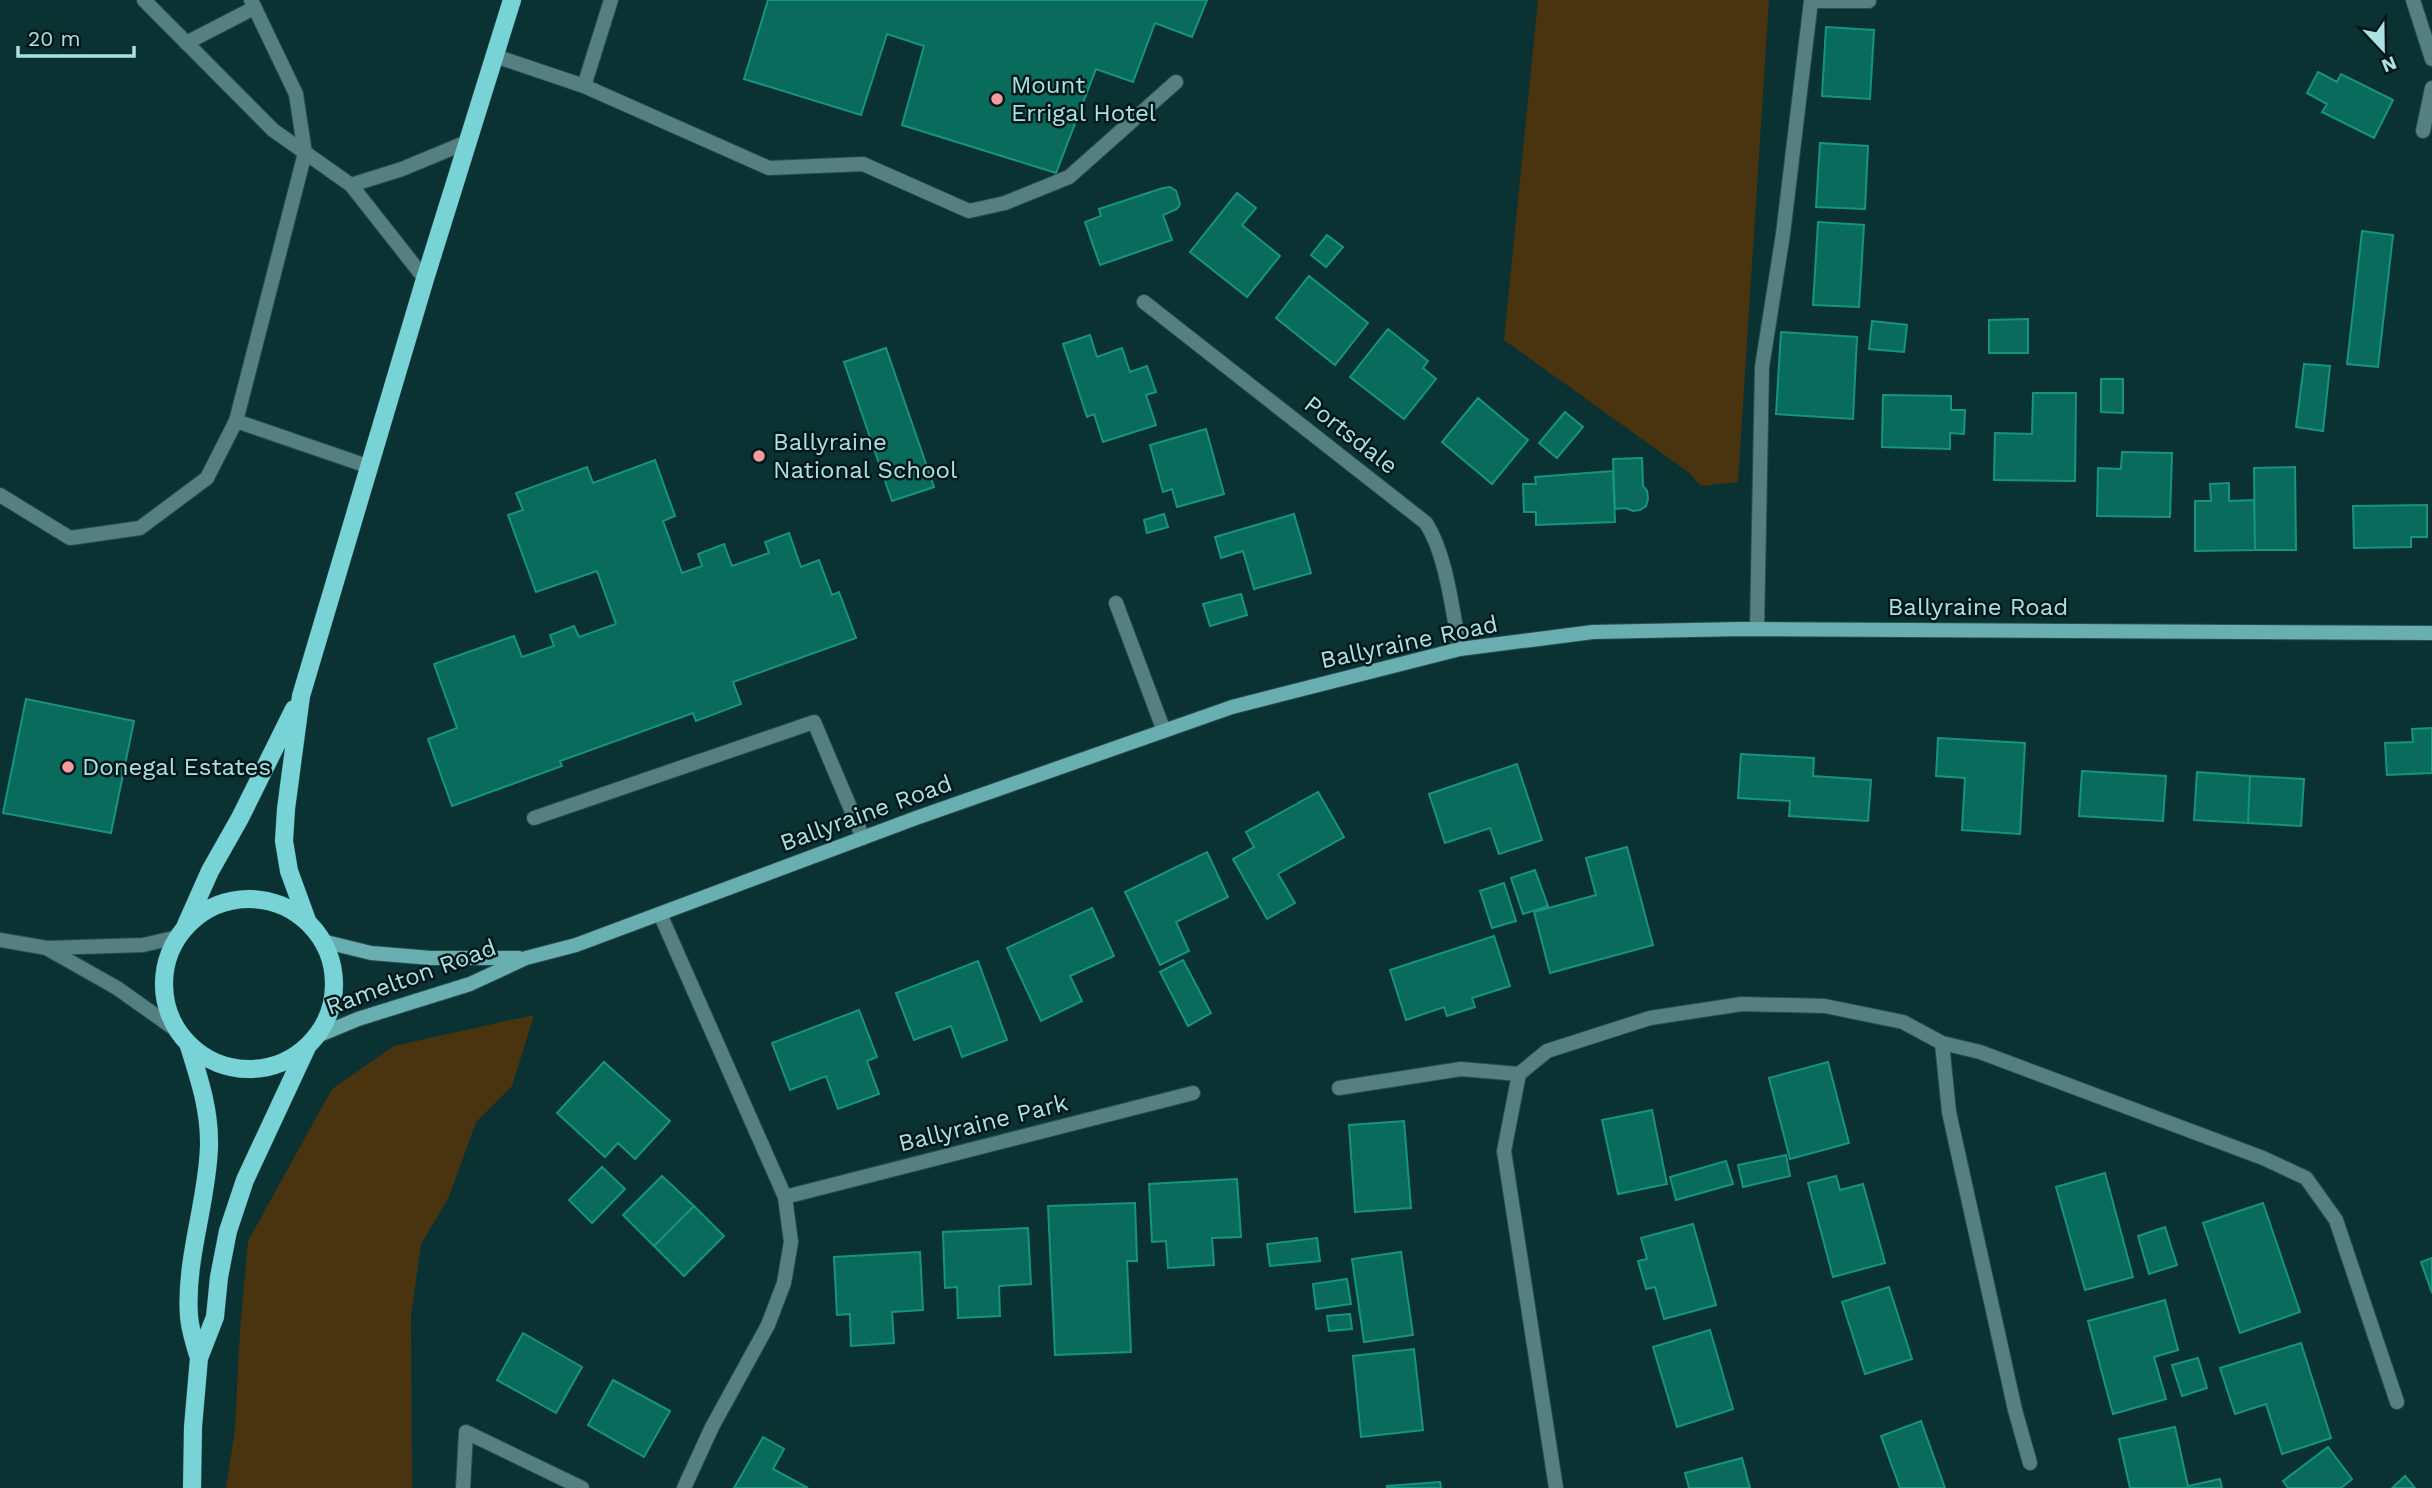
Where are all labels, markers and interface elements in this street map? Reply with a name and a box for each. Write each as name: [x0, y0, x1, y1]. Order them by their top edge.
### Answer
scale bar: [18, 14, 133, 58]
north arrow: [2348, 14, 2418, 84]
text: 20 m: [28, 26, 80, 51]
text: N: [2378, 51, 2400, 78]
place label: Mount Errigal Hotel: [1011, 71, 1157, 127]
marker: Mount Errigal Hotel: [989, 91, 1005, 107]
street label: Portsdale: [1299, 390, 1403, 480]
place label: Ballyraine National School: [773, 428, 958, 484]
marker: Ballyraine National School: [751, 448, 767, 464]
street label: Ballyraine Road: [1888, 593, 2068, 621]
street label: Ballyraine Road: [1318, 610, 1500, 674]
place label: Donegal Estates: [82, 753, 271, 781]
marker: Donegal Estates: [60, 759, 76, 775]
street label: Ballyraine Road: [776, 769, 956, 857]
street label: Ramelton Road: [322, 933, 500, 1021]
street label: Ballyraine Park: [895, 1088, 1071, 1158]

